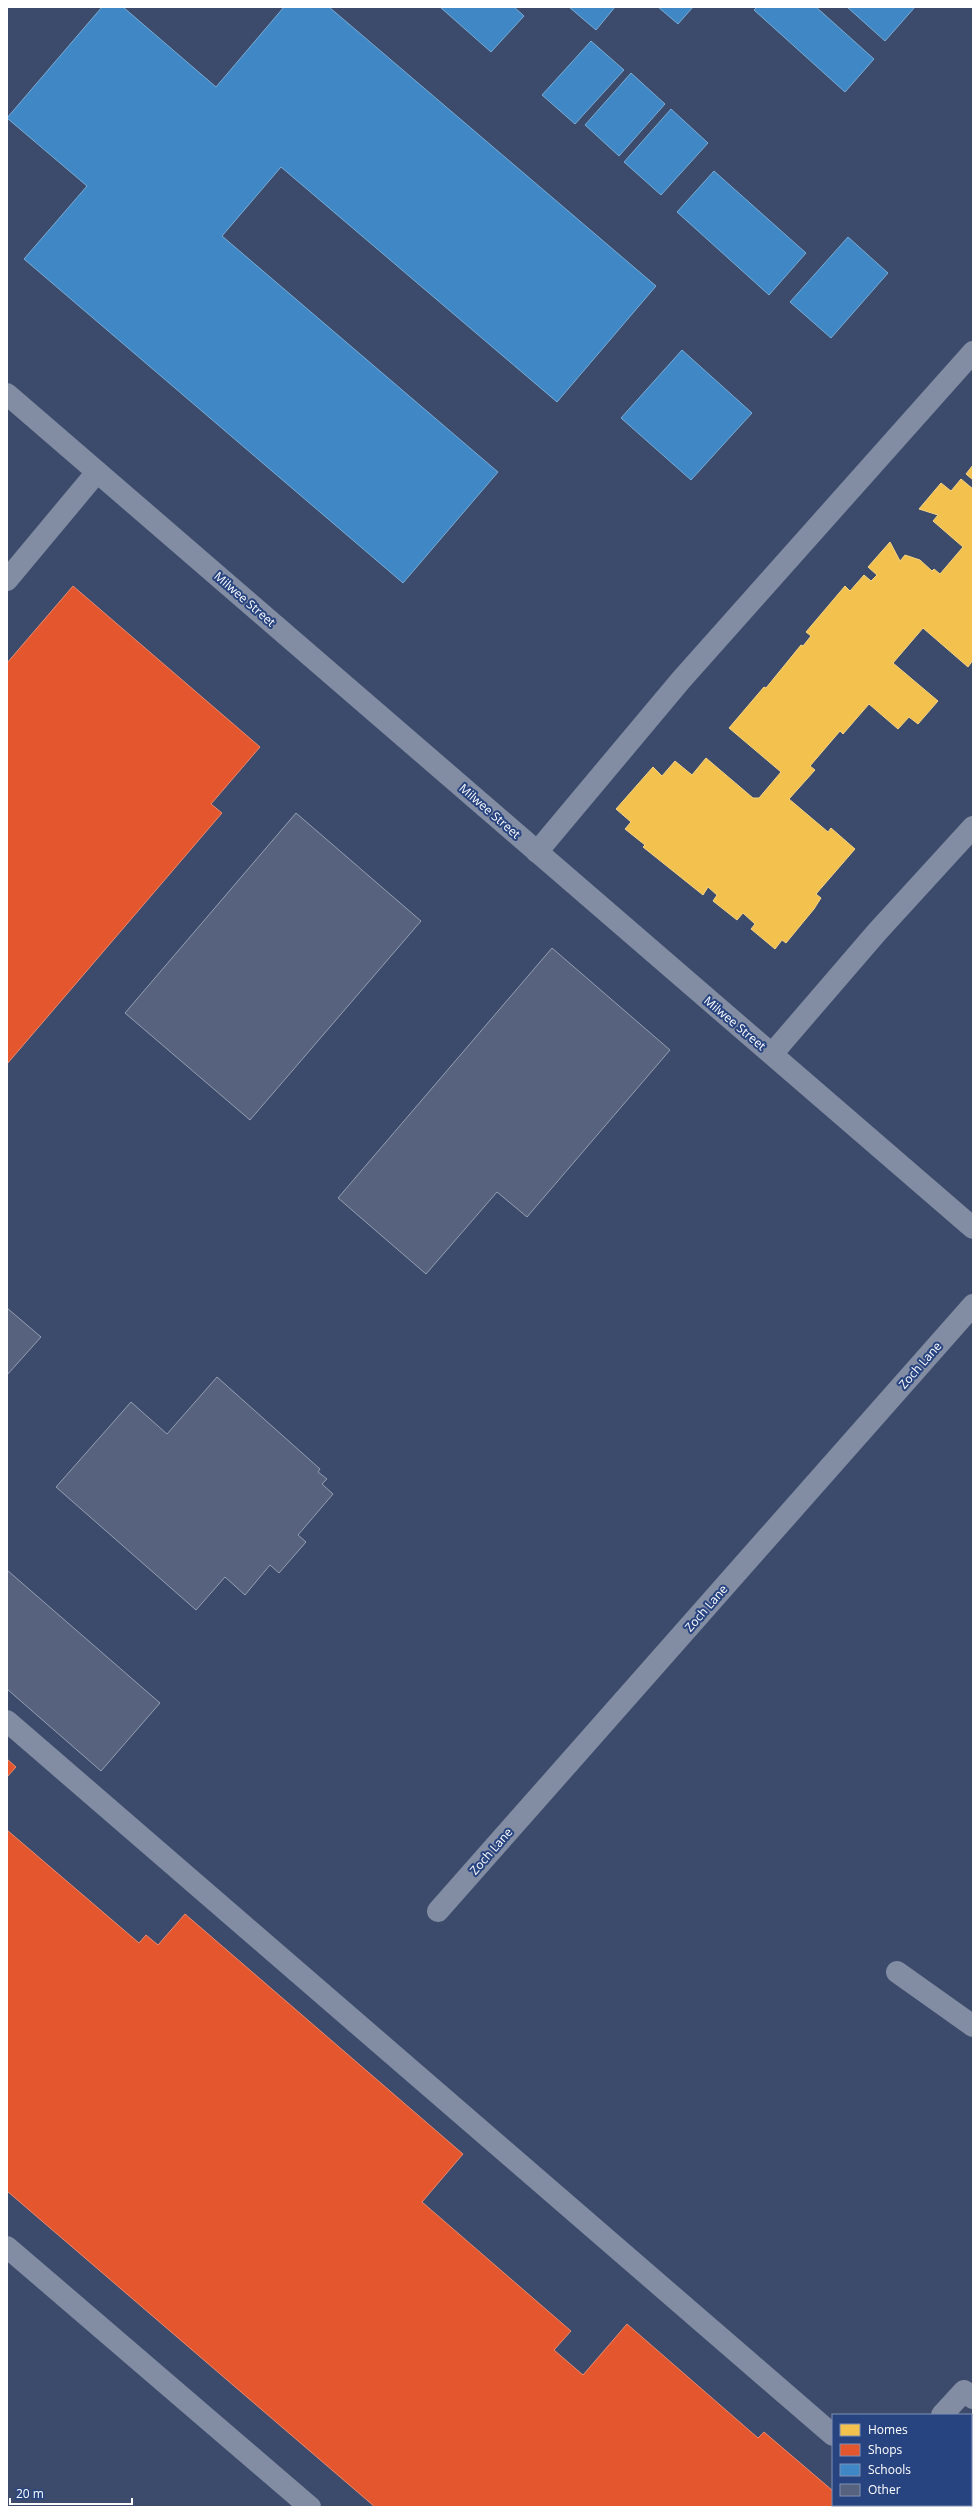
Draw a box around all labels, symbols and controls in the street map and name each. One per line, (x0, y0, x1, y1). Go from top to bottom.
street label: Milwee Street (211, 568, 279, 630)
street label: Milwee Street (456, 780, 524, 842)
street label: Milwee Street (700, 992, 770, 1054)
street label: Zoch Lane (895, 1338, 945, 1392)
street label: Zoch Lane (681, 1581, 731, 1635)
street label: Zoch Lane (466, 1824, 516, 1878)
legend (832, 2414, 972, 2506)
text: Homes (868, 2421, 908, 2438)
text: Shops (868, 2441, 903, 2458)
text: Schools (868, 2461, 911, 2478)
scale bar (10, 2480, 132, 2506)
text: Other (868, 2481, 901, 2498)
text: 20 m (16, 2485, 44, 2502)

